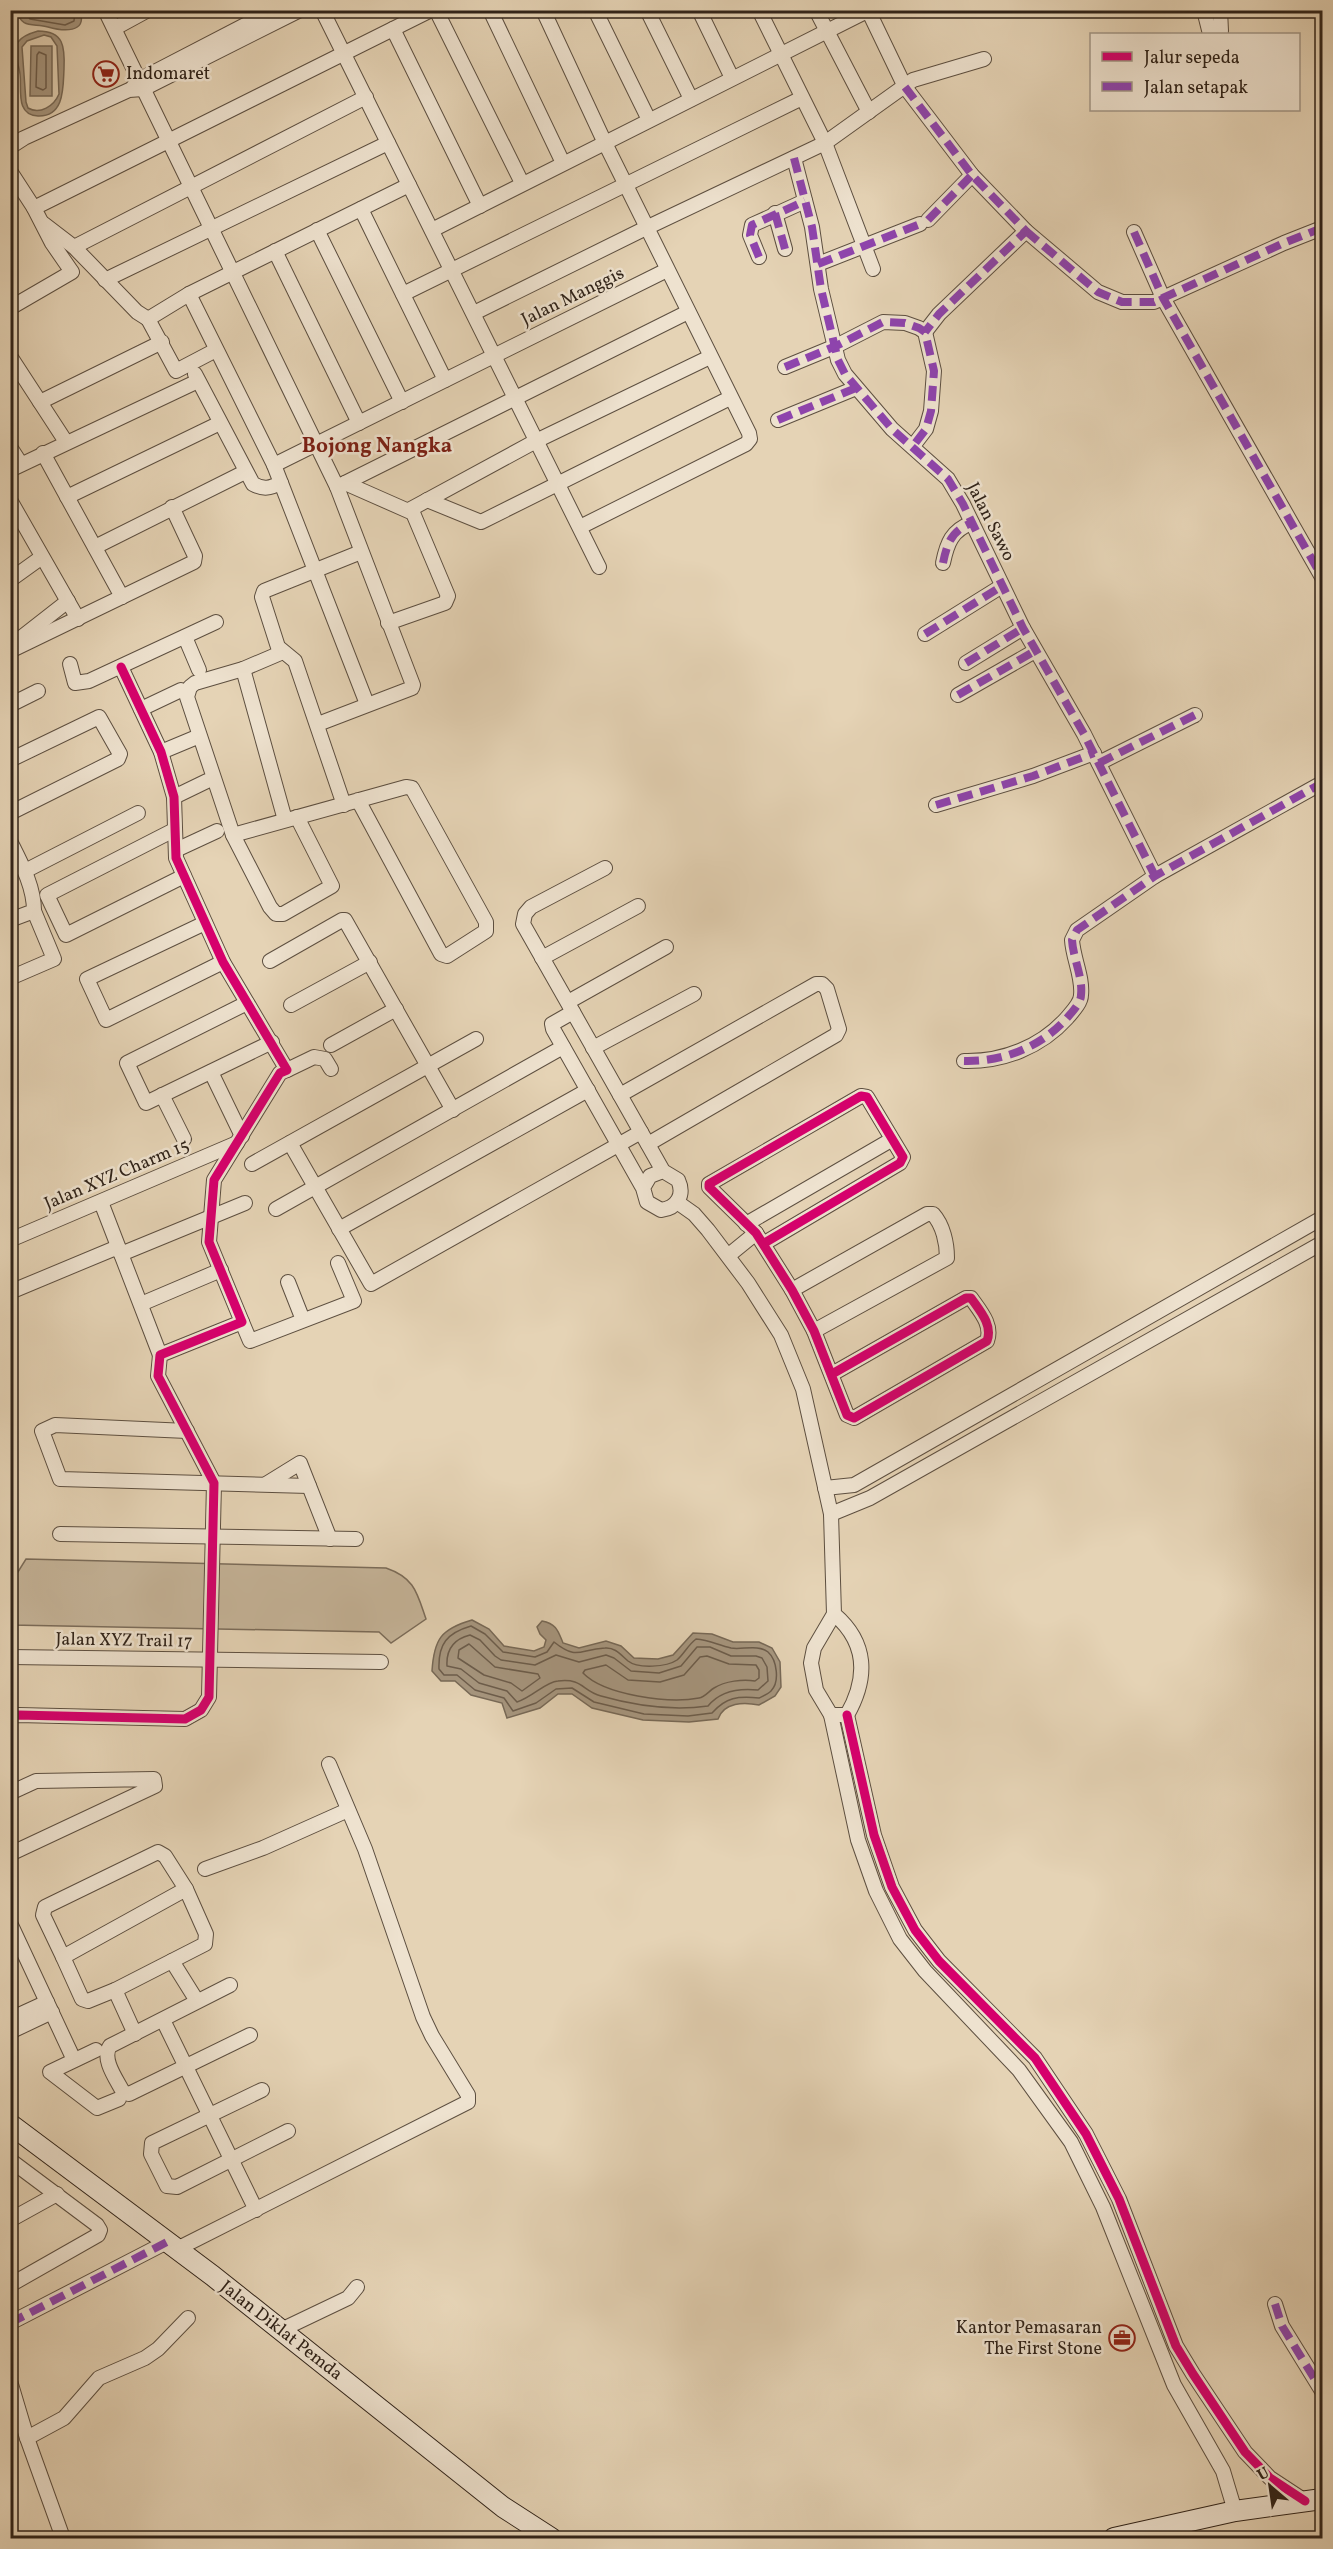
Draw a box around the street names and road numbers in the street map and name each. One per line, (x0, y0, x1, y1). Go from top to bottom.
street label: Jalan Manggis (517, 261, 629, 333)
street label: Jalan Sawo (960, 478, 1020, 566)
street label: Jalan XYZ Charm 15 (41, 1133, 193, 1217)
street label: Jalan XYZ Trail 17 (55, 1627, 193, 1655)
street label: Jalan Diklat Pemda (214, 2275, 348, 2387)

